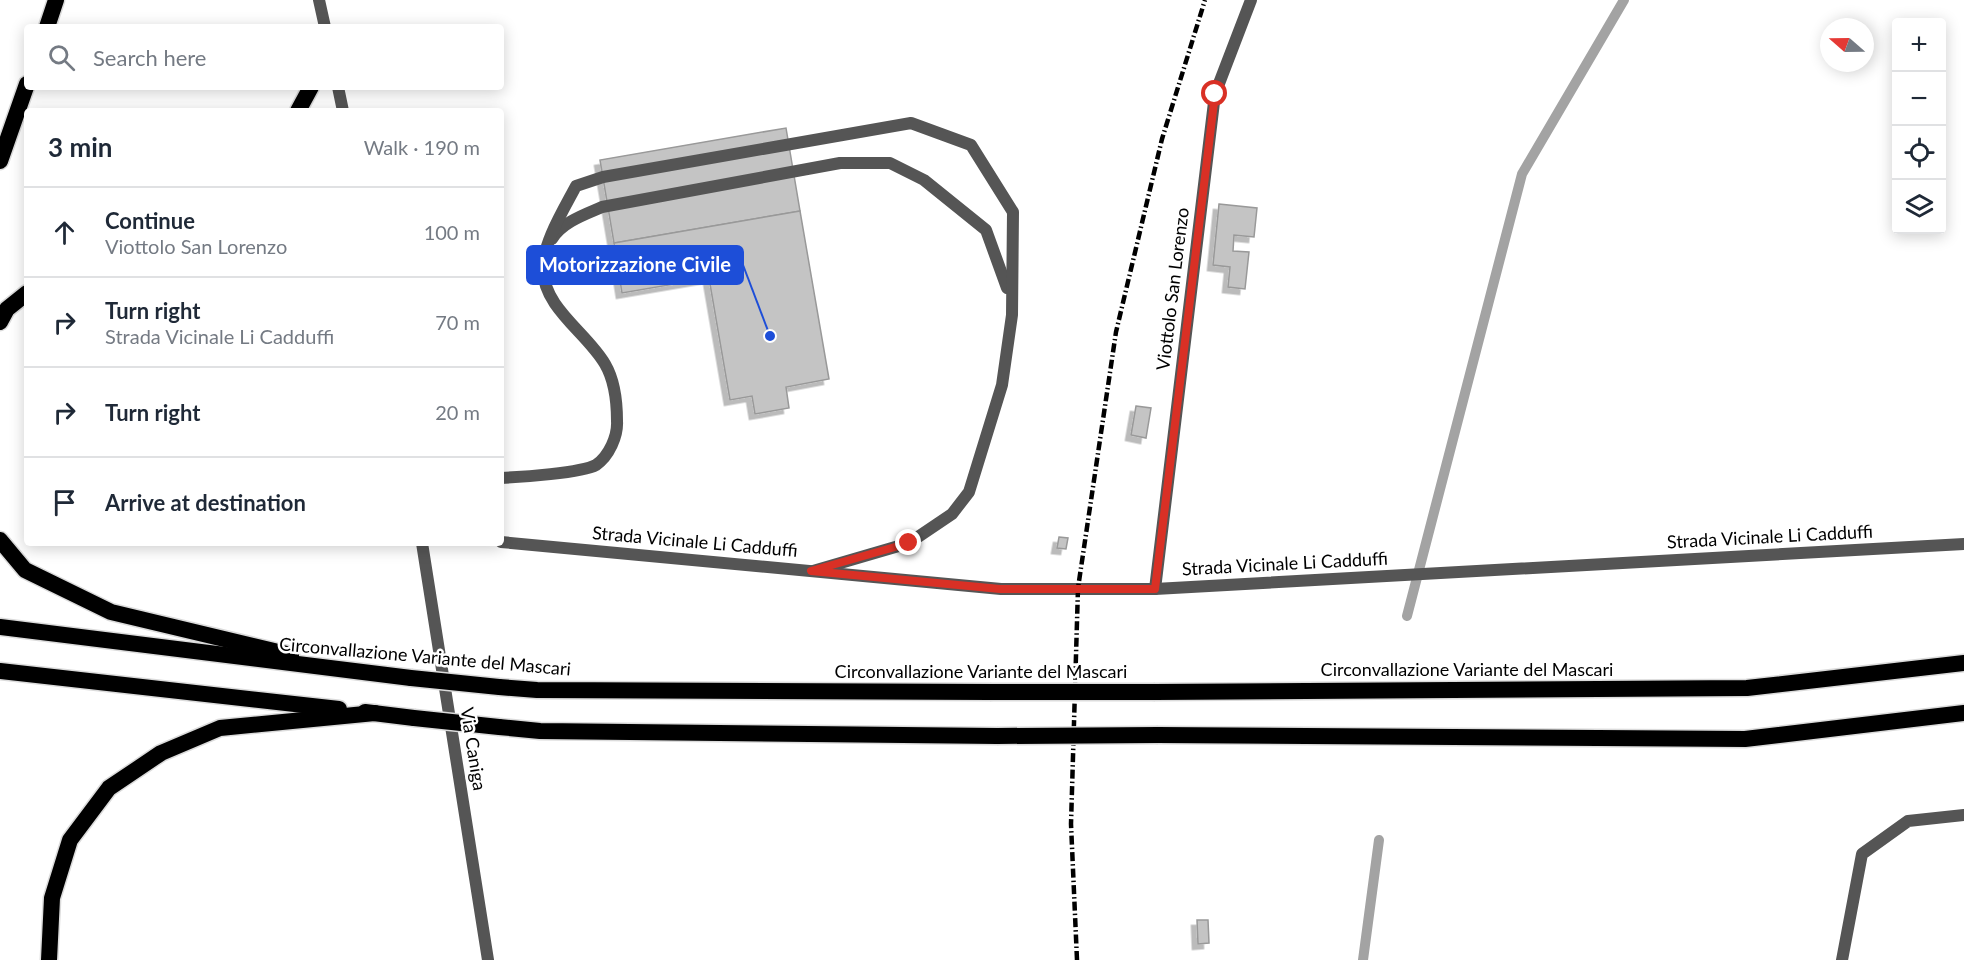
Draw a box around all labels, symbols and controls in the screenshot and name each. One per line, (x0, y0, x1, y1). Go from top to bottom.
north arrow (1820, 18, 1874, 72)
map controls (1892, 18, 1946, 234)
button: + (1892, 18, 1946, 72)
search box (24, 24, 504, 90)
icon: search (45, 41, 78, 74)
text: Search here (93, 44, 206, 71)
button: − (1892, 72, 1946, 126)
route start (1201, 80, 1227, 106)
button: locate (1892, 126, 1946, 180)
text: 3 min (48, 131, 112, 163)
text: Walk · 190 m (364, 135, 480, 159)
button: layers (1892, 180, 1946, 234)
street label: Viottolo San Lorenzo (1151, 206, 1193, 372)
text: Continue (105, 207, 195, 234)
icon: ahead (48, 216, 81, 249)
text: 100 m (424, 220, 480, 244)
text: Viottolo San Lorenzo (105, 234, 287, 258)
callout: Motorizzazione Civile (527, 246, 743, 284)
text: Motorizzazione Civile (539, 252, 731, 276)
text: Turn right (105, 297, 200, 324)
icon: right (48, 306, 81, 339)
text: 70 m (435, 310, 480, 334)
text: Strada Vicinale Li Cadduffi (105, 324, 334, 348)
icon: right (48, 396, 81, 429)
text: Turn right (105, 399, 200, 426)
text: 20 m (435, 400, 480, 424)
icon: arrive (48, 486, 81, 519)
text: Arrive at destination (105, 489, 306, 516)
street label: Strada Vicinale Li Cadduffi (1666, 520, 1874, 552)
street label: Strada Vicinale Li Cadduffi (591, 521, 799, 561)
route end (895, 529, 921, 555)
street label: Strada Vicinale Li Cadduffi (1181, 547, 1389, 579)
street label: Circonvallazione Variante del Mascari (278, 632, 572, 680)
street label: Circonvallazione Variante del Mascari (1321, 658, 1613, 680)
street label: Circonvallazione Variante del Mascari (835, 660, 1127, 682)
street label: Via Caniga (457, 706, 491, 792)

